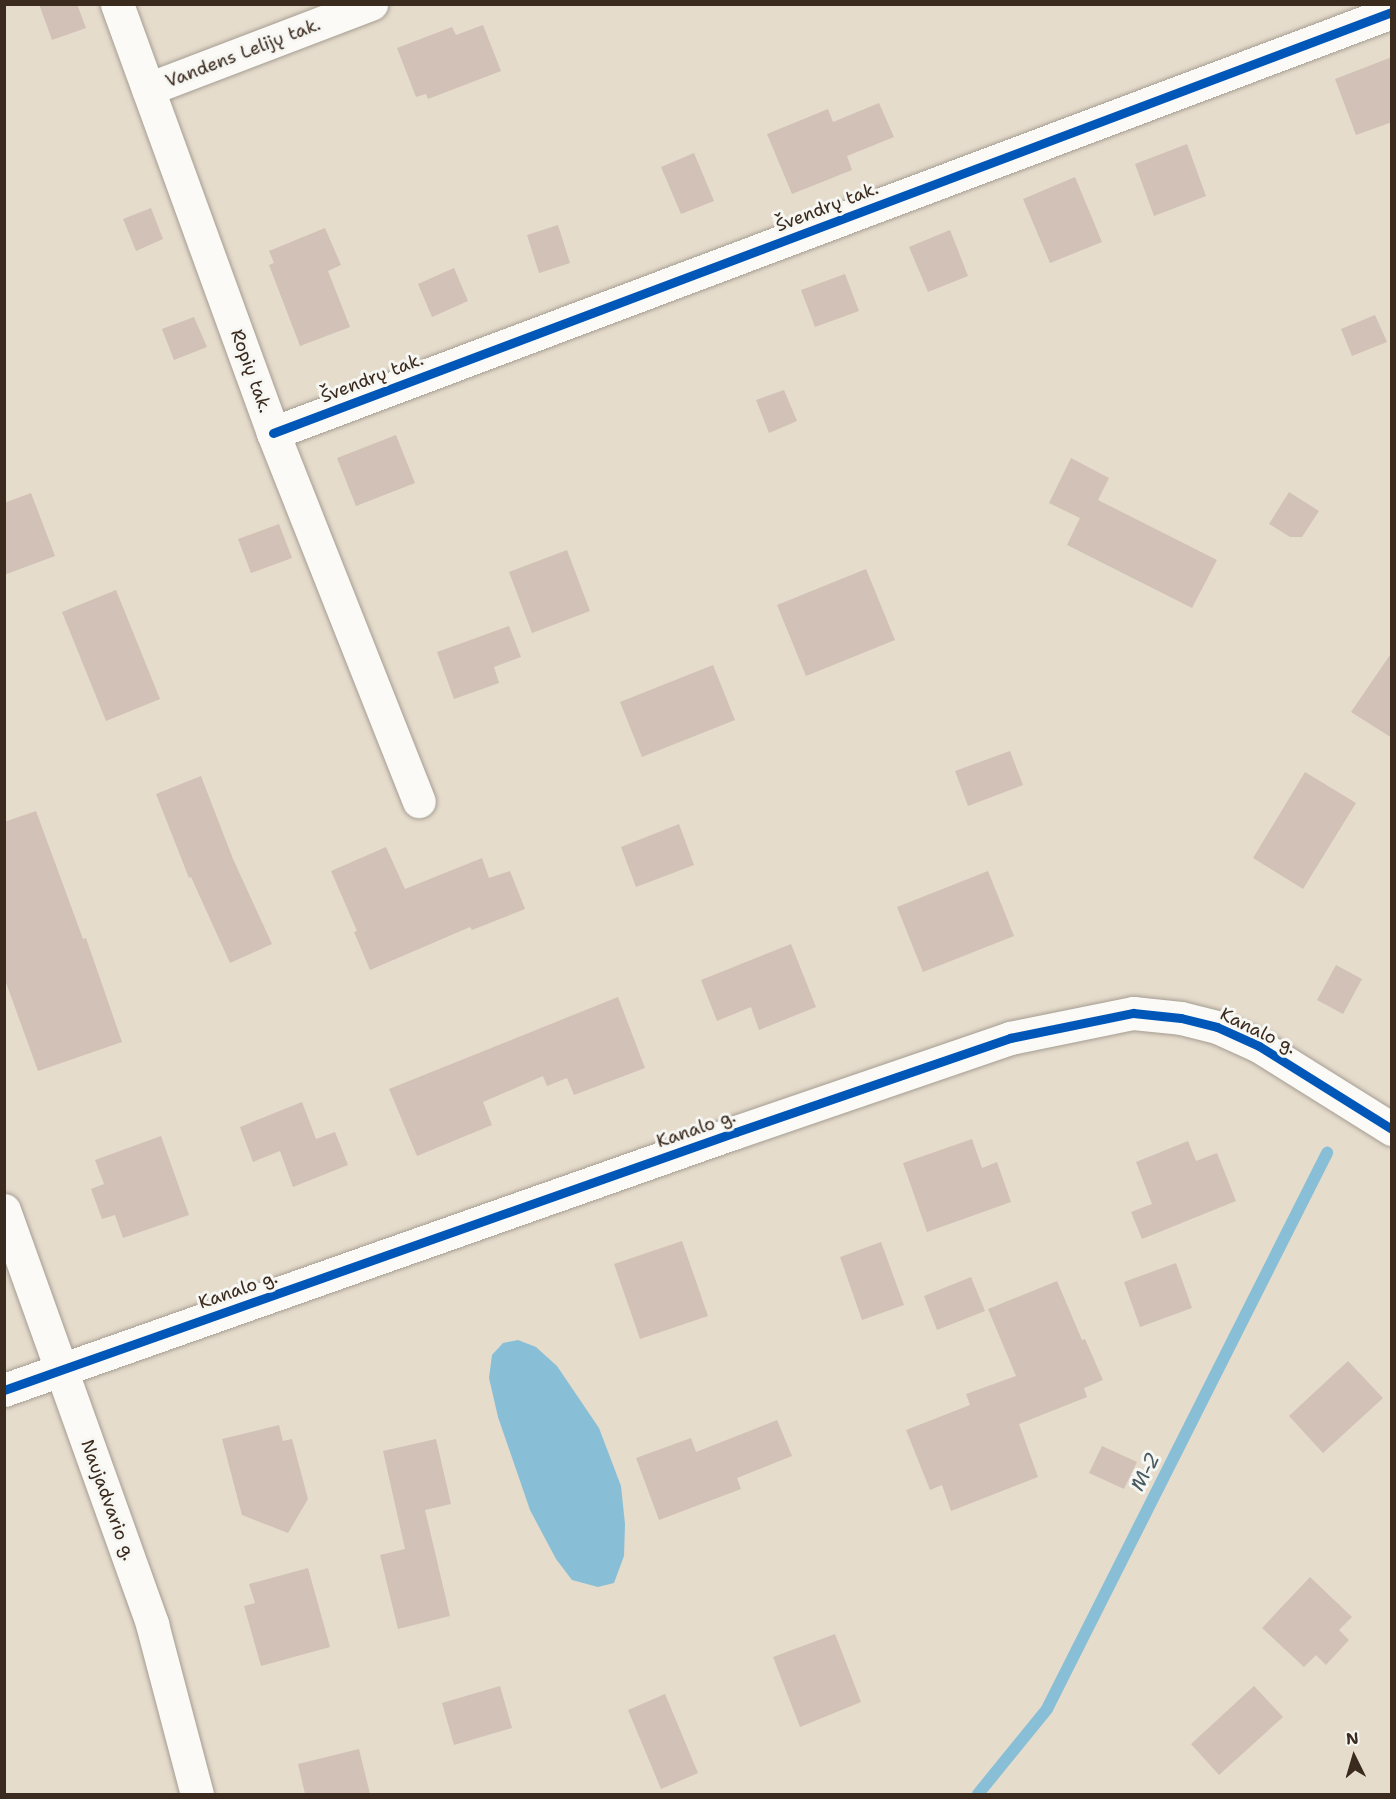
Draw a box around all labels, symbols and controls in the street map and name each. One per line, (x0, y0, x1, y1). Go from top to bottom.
street label: Vandens Lelijų tak. (163, 14, 323, 92)
street label: Švendrų tak. (773, 178, 881, 236)
street label: Ropių tak. (226, 326, 276, 416)
street label: Švendrų tak. (318, 349, 426, 407)
street label: Kanalo g. (1216, 1003, 1300, 1059)
street label: Kanalo g. (654, 1105, 738, 1153)
street label: Kanalo g. (196, 1266, 280, 1314)
street label: Naujadvario g. (76, 1437, 140, 1563)
water label: M-2 (1125, 1449, 1165, 1495)
north arrow (1324, 1727, 1384, 1787)
text: N (1345, 1728, 1360, 1750)

